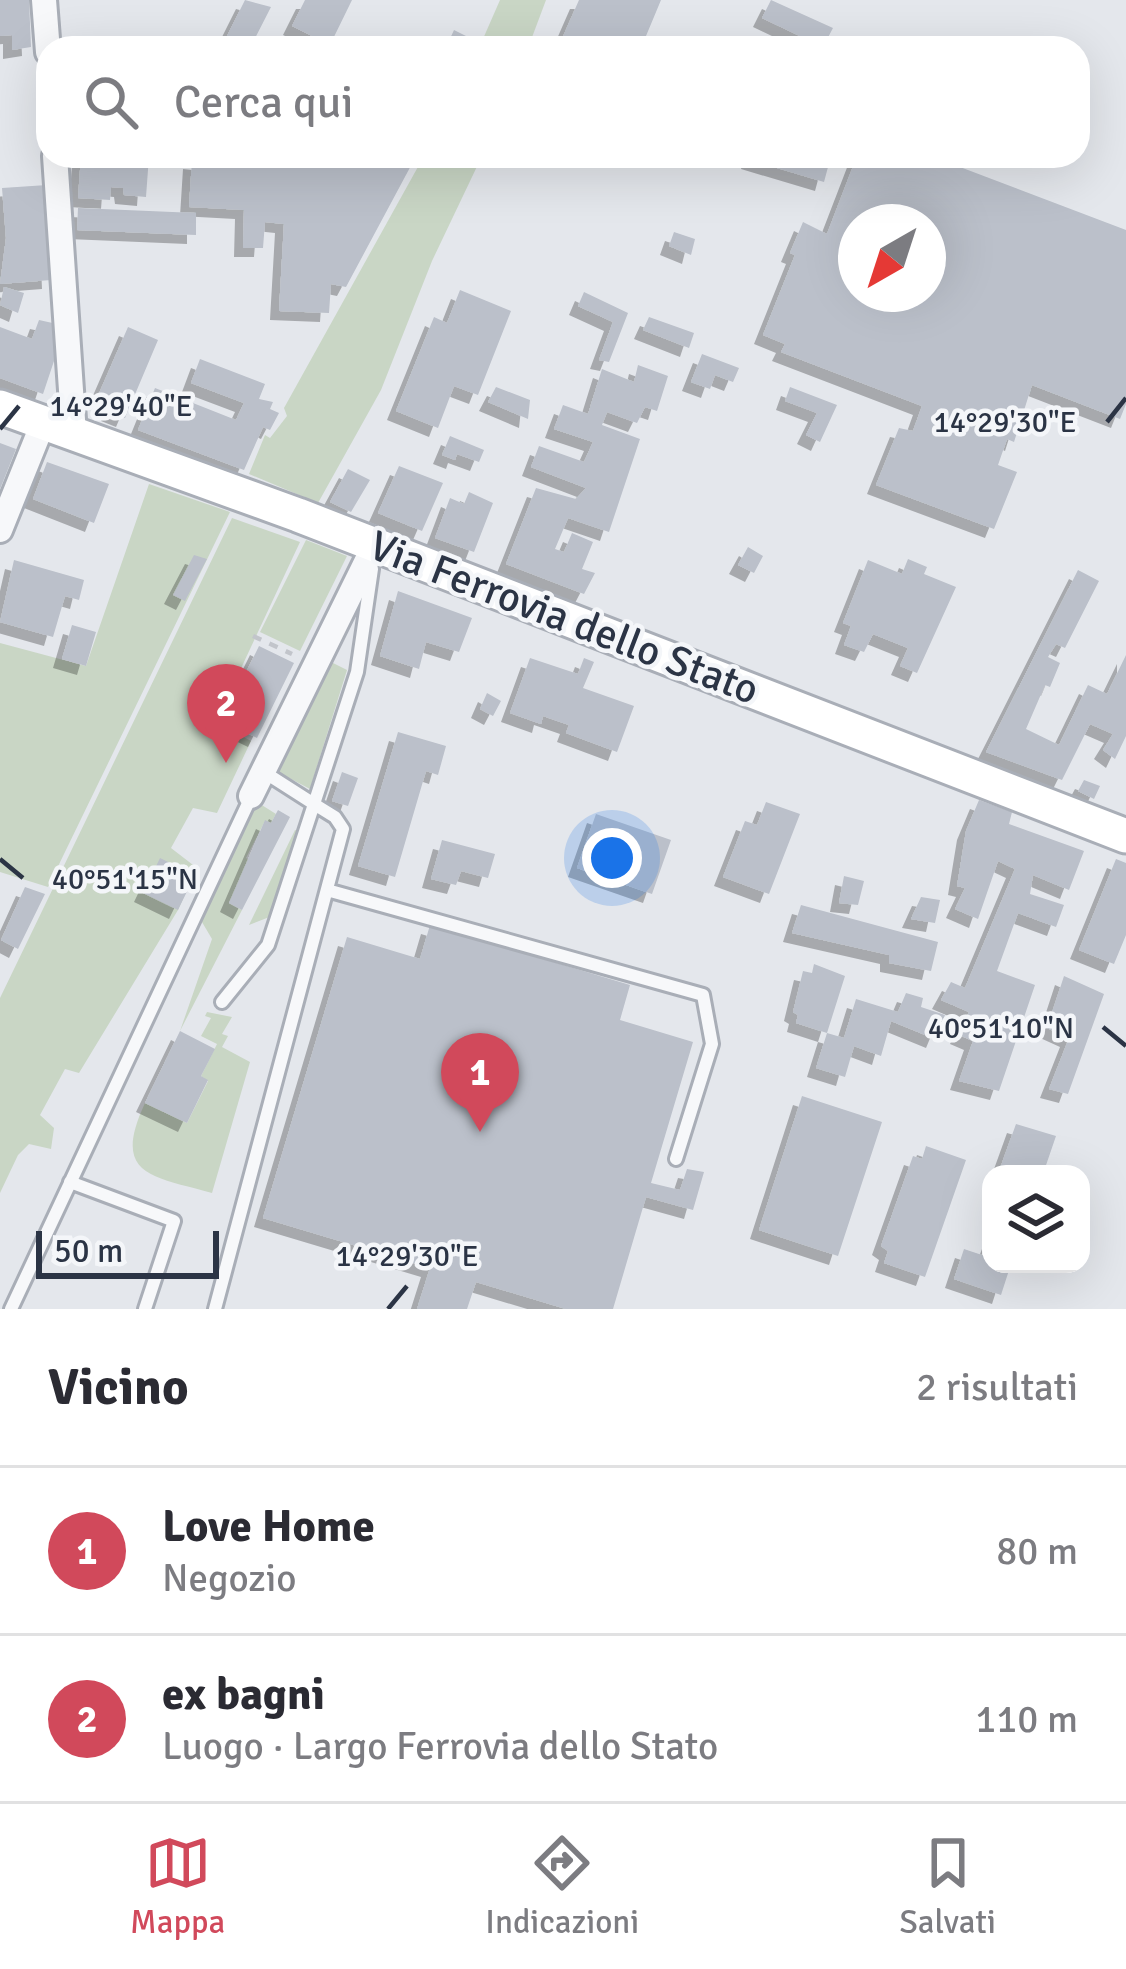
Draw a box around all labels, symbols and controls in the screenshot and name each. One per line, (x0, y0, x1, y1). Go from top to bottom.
search box (36, 36, 1090, 168)
icon: search (78, 69, 144, 135)
text: Cerca qui (174, 75, 353, 130)
north arrow (838, 204, 946, 312)
text: 14°29'40"E (50, 388, 193, 425)
text: 14°29'30"E (934, 404, 1077, 441)
street label: Via Ferrovia dello Stato (362, 520, 766, 716)
pin: 2 (187, 664, 265, 763)
your location (582, 828, 642, 888)
text: 40°51'15"N (52, 861, 198, 898)
text: 40°51'10"N (928, 1010, 1074, 1047)
pin: 1 (441, 1033, 519, 1132)
map controls (982, 1165, 1090, 1273)
button: layers (982, 1165, 1090, 1273)
scale bar (36, 1225, 219, 1278)
text: 50 m (54, 1231, 123, 1272)
text: 14°29'30"E (336, 1238, 479, 1275)
text: Vicino (48, 1356, 189, 1419)
text: 2 risultati (916, 1363, 1078, 1411)
text: Love Home (162, 1499, 375, 1554)
text: 1 (76, 1527, 98, 1575)
text: 80 m (996, 1527, 1078, 1575)
text: Negozio (162, 1554, 297, 1602)
text: ex bagni (162, 1667, 325, 1722)
text: 2 (76, 1695, 98, 1743)
text: 110 m (975, 1695, 1078, 1743)
text: Luogo · Largo Ferrovia dello Stato (162, 1722, 718, 1770)
tab: Mappa (130, 1830, 225, 1943)
tab: Indicazioni (485, 1830, 639, 1943)
tab: Salvati (899, 1830, 996, 1943)

